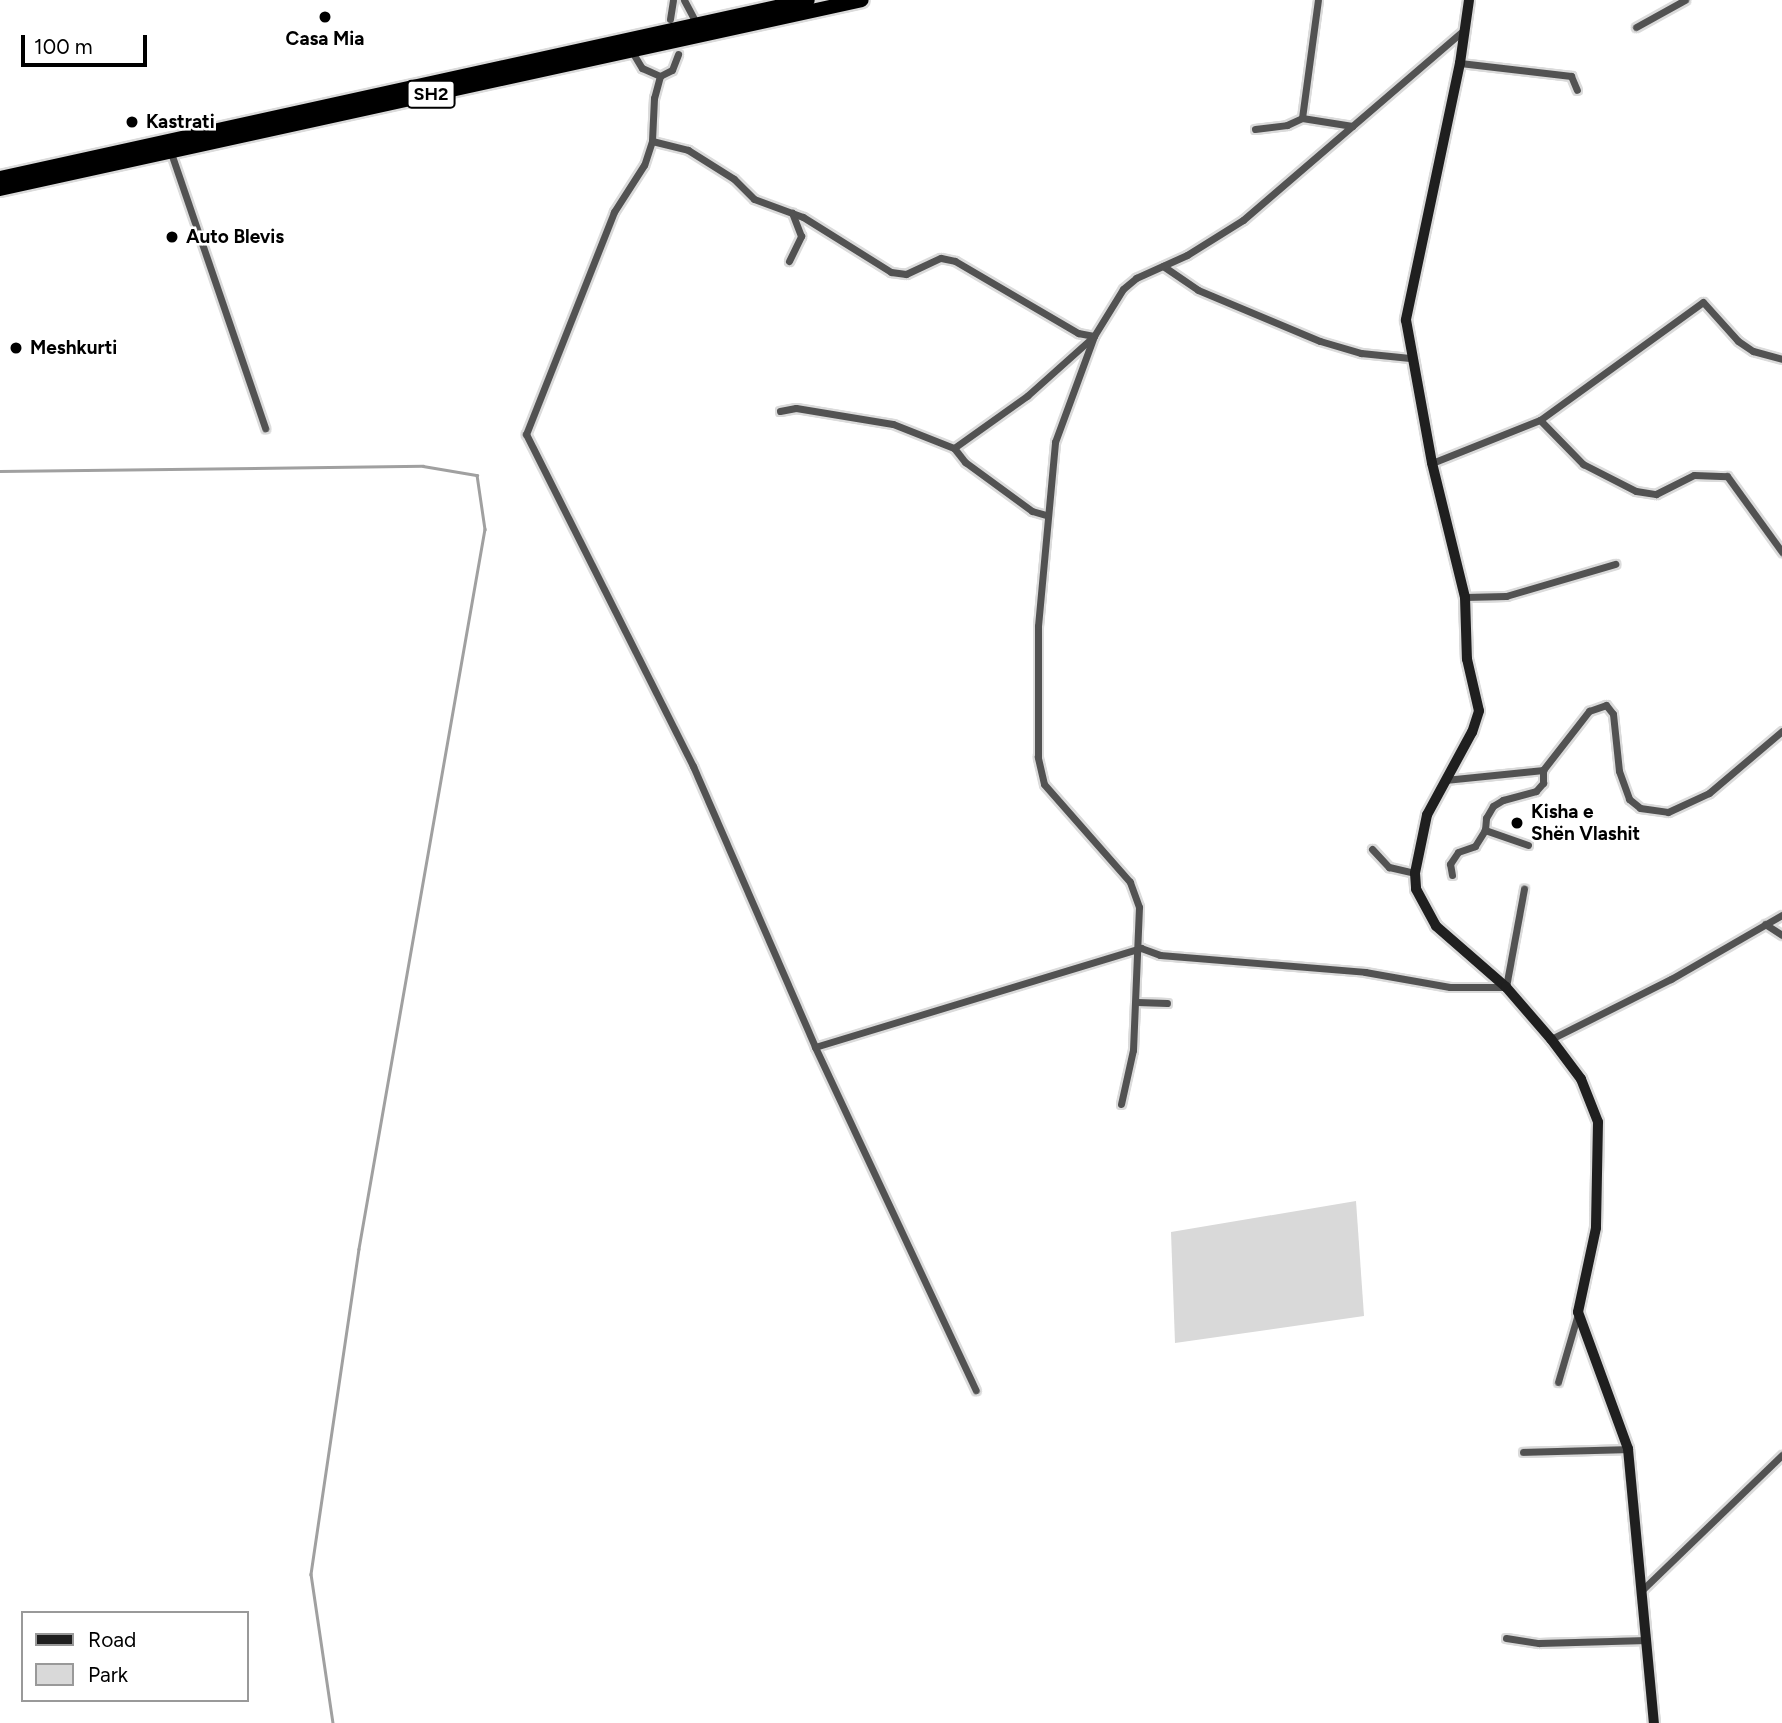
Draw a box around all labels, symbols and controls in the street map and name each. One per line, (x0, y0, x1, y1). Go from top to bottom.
marker: Casa Mia (317, 9, 333, 25)
scale bar (24, 21, 150, 65)
place label: Casa Mia (286, 28, 364, 50)
text: 100 m (34, 34, 93, 59)
road number: SH2 (406, 80, 456, 108)
place label: Kastrati (146, 111, 215, 133)
marker: Kastrati (124, 114, 140, 130)
place label: Auto Blevis (186, 226, 284, 248)
marker: Auto Blevis (164, 229, 180, 245)
place label: Meshkurti (30, 337, 117, 359)
marker: Meshkurti (8, 340, 24, 356)
place label: Kisha e Shën Vlashit (1531, 801, 1640, 845)
marker: Kisha e Shën Vlashit (1509, 815, 1525, 831)
legend (21, 1611, 248, 1702)
text: Road (88, 1627, 136, 1652)
text: Park (88, 1662, 128, 1687)

